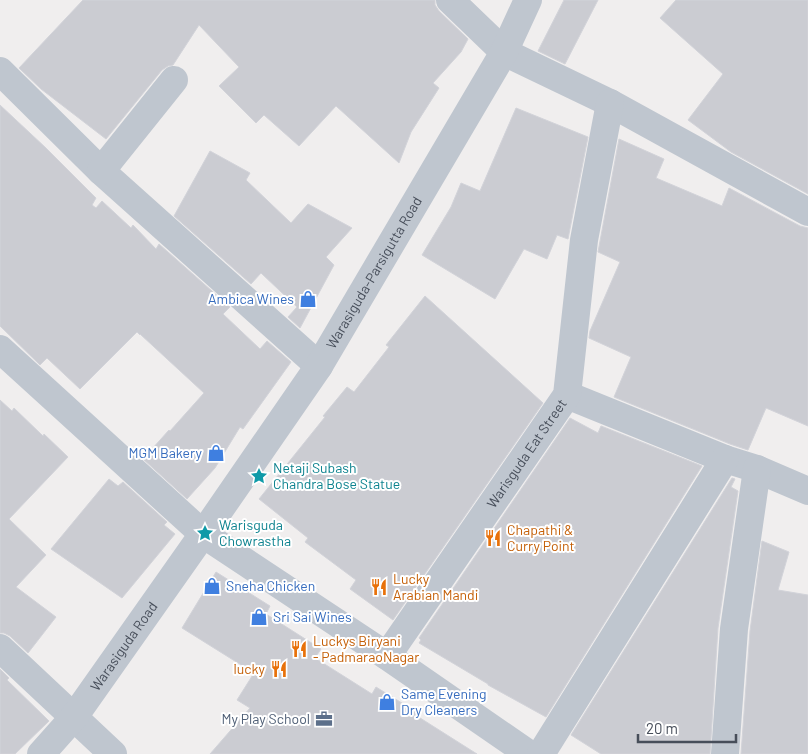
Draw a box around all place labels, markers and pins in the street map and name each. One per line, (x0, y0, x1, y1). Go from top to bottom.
shop icon: Ambica Wines (298, 289, 318, 309)
place label: Ambica Wines (208, 290, 294, 307)
shop icon: MGM Bakery (206, 443, 226, 463)
place label: MGM Bakery (129, 444, 203, 461)
place label: Netaji Subash Chandra Bose Statue (273, 459, 400, 492)
place icon: Netaji Subash Chandra Bose Statue (249, 466, 269, 486)
place label: Warisguda Chowrastha (219, 516, 291, 549)
place label: Chapathi & Curry Point (507, 521, 575, 554)
place icon: Warisguda Chowrastha (195, 523, 215, 543)
restaurant icon: Chapathi & Curry Point (483, 528, 503, 548)
place label: Lucky Arabian Mandi (393, 570, 478, 603)
shop icon: Sneha Chicken (202, 576, 222, 596)
place label: Sneha Chicken (226, 577, 315, 594)
restaurant icon: Lucky Arabian Mandi (369, 577, 389, 597)
shop icon: Sri Sai Wines (249, 607, 269, 627)
place label: Sri Sai Wines (273, 608, 352, 625)
place label: Luckys Biryani - PadmaraoNagar (313, 632, 419, 665)
restaurant icon: Luckys Biryani - PadmaraoNagar (289, 639, 309, 659)
restaurant icon: lucky (269, 659, 289, 679)
place label: lucky (234, 660, 266, 677)
place label: Same Evening Dry Cleaners (401, 685, 487, 718)
shop icon: Same Evening Dry Cleaners (377, 692, 397, 712)
office icon: My Play School (314, 709, 334, 729)
place label: My Play School (222, 710, 310, 727)

